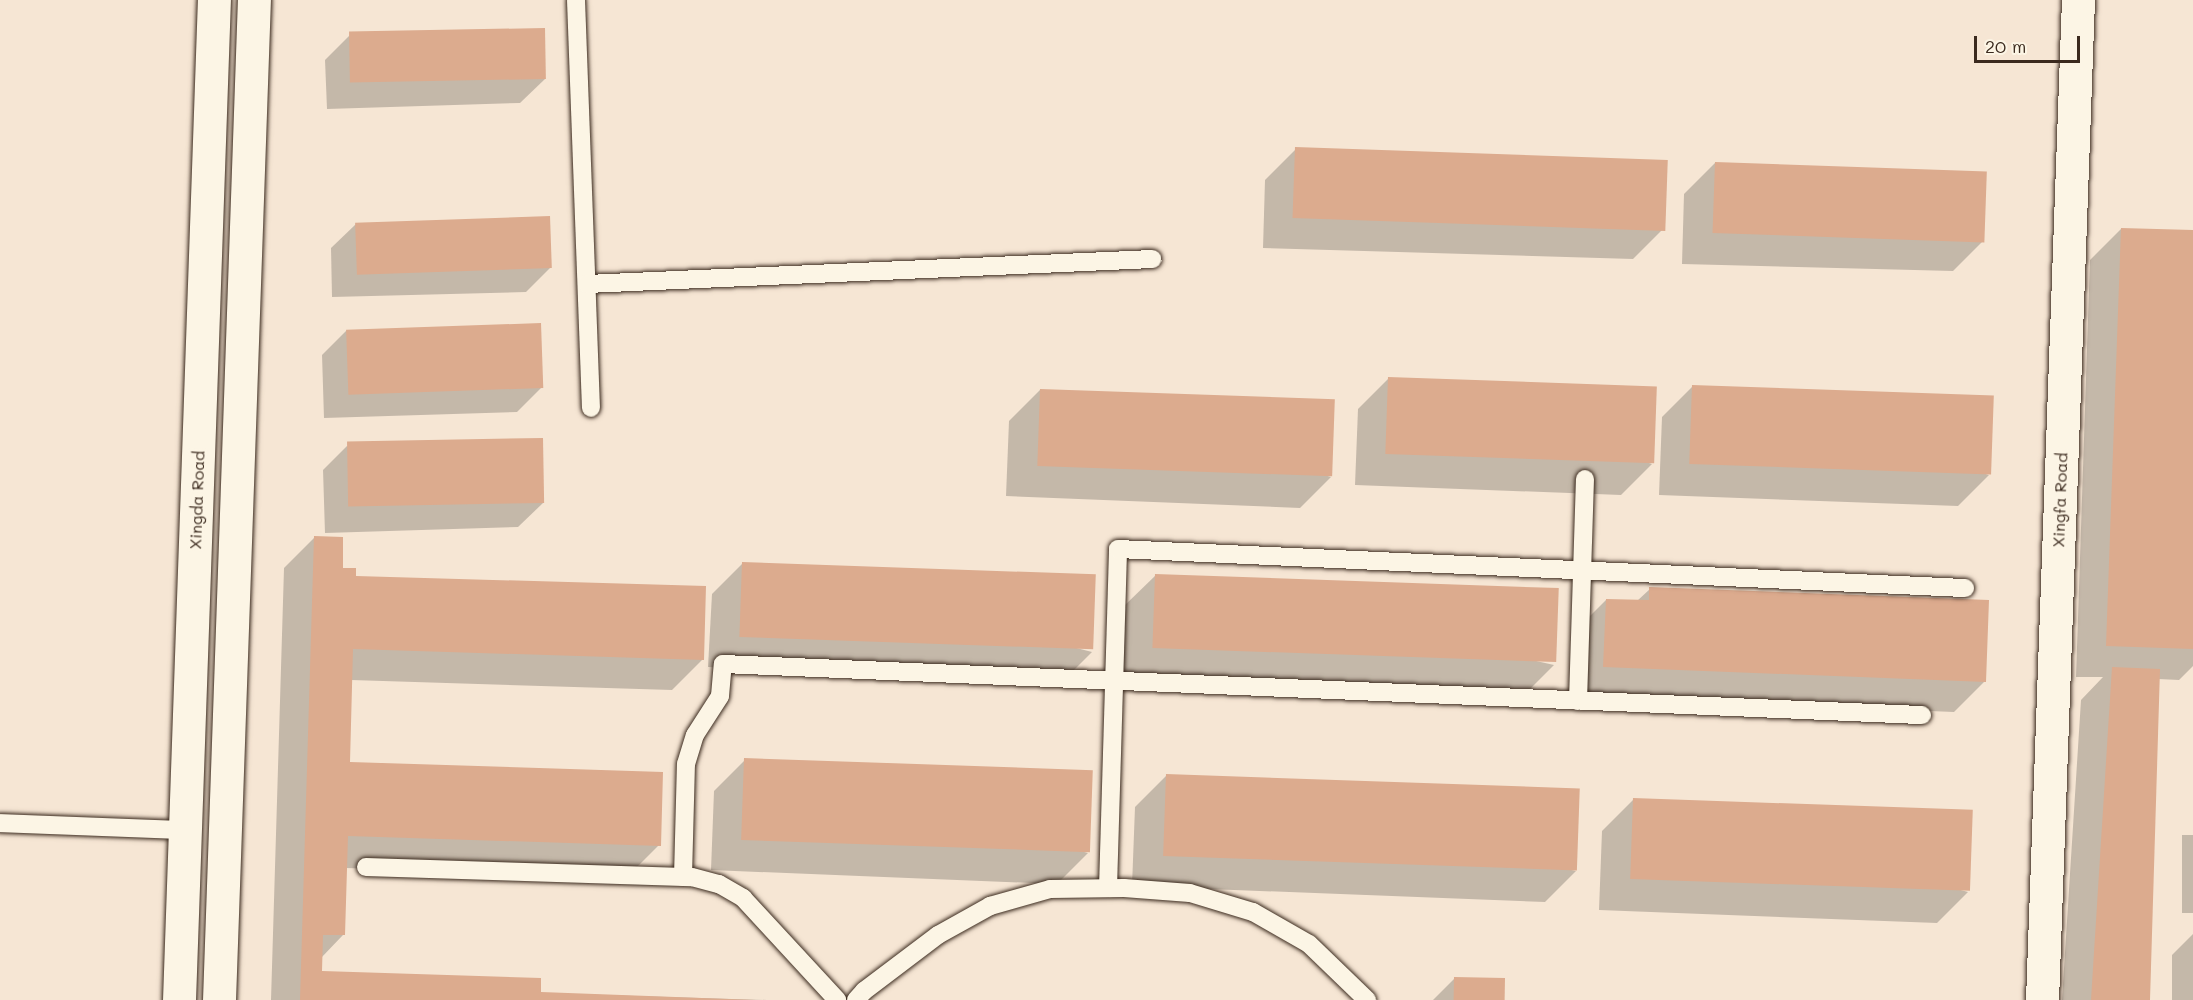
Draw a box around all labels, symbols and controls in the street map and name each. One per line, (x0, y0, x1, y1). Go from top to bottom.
scale bar (1977, 24, 2084, 62)
text: 20 m (1985, 34, 2026, 58)
street label: Xingda Road (186, 450, 208, 550)
street label: Xingfa Road (2049, 452, 2071, 548)

